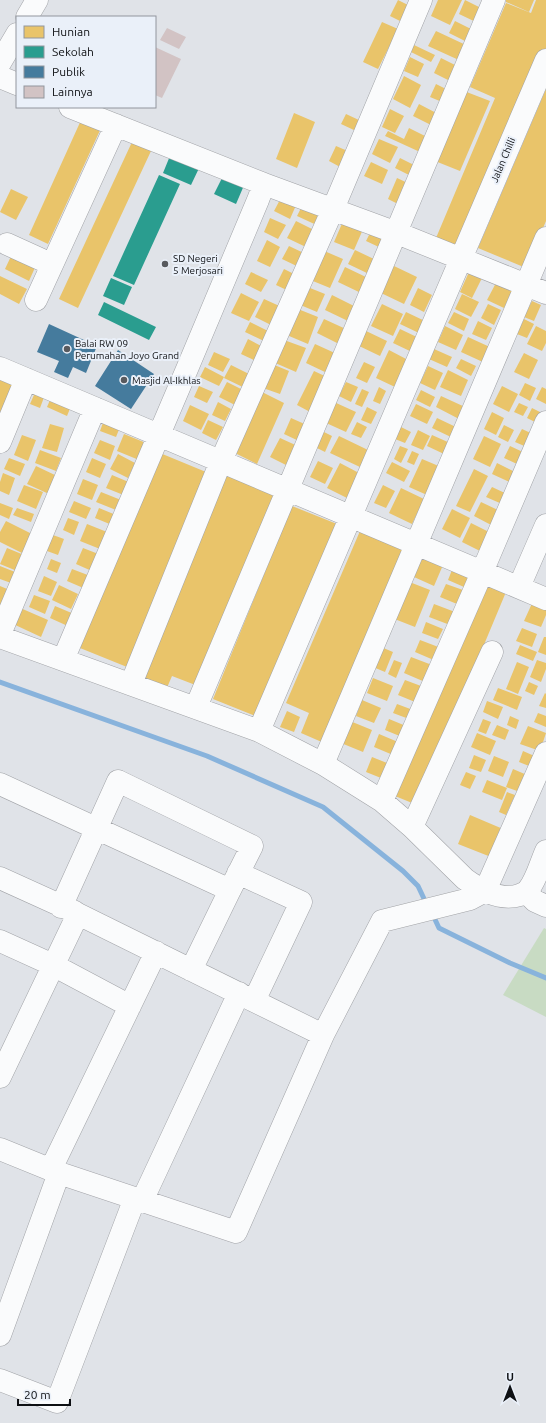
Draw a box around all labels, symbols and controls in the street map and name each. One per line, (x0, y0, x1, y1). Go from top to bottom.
legend (16, 16, 156, 108)
text: Hunian (52, 25, 90, 38)
text: Sekolah (52, 45, 94, 58)
text: Publik (52, 65, 85, 78)
text: Lainnya (52, 85, 93, 98)
street label: Jalan Chilli (489, 136, 517, 184)
place label: SD Negeri 5 Merjosari (173, 253, 223, 276)
marker: SD Negeri 5 Merjosari (160, 259, 170, 269)
place label: Balai RW 09 Perumahan Joyo Grand (75, 338, 179, 361)
marker: Balai RW 09 Perumahan Joyo Grand (62, 344, 72, 354)
marker: Masjid Al-Ikhlas (119, 375, 129, 385)
place label: Masjid Al-Ikhlas (132, 375, 201, 386)
north arrow (490, 1367, 530, 1407)
text: U (506, 1371, 514, 1383)
scale bar (18, 1381, 70, 1407)
text: 20 m (24, 1388, 51, 1401)

